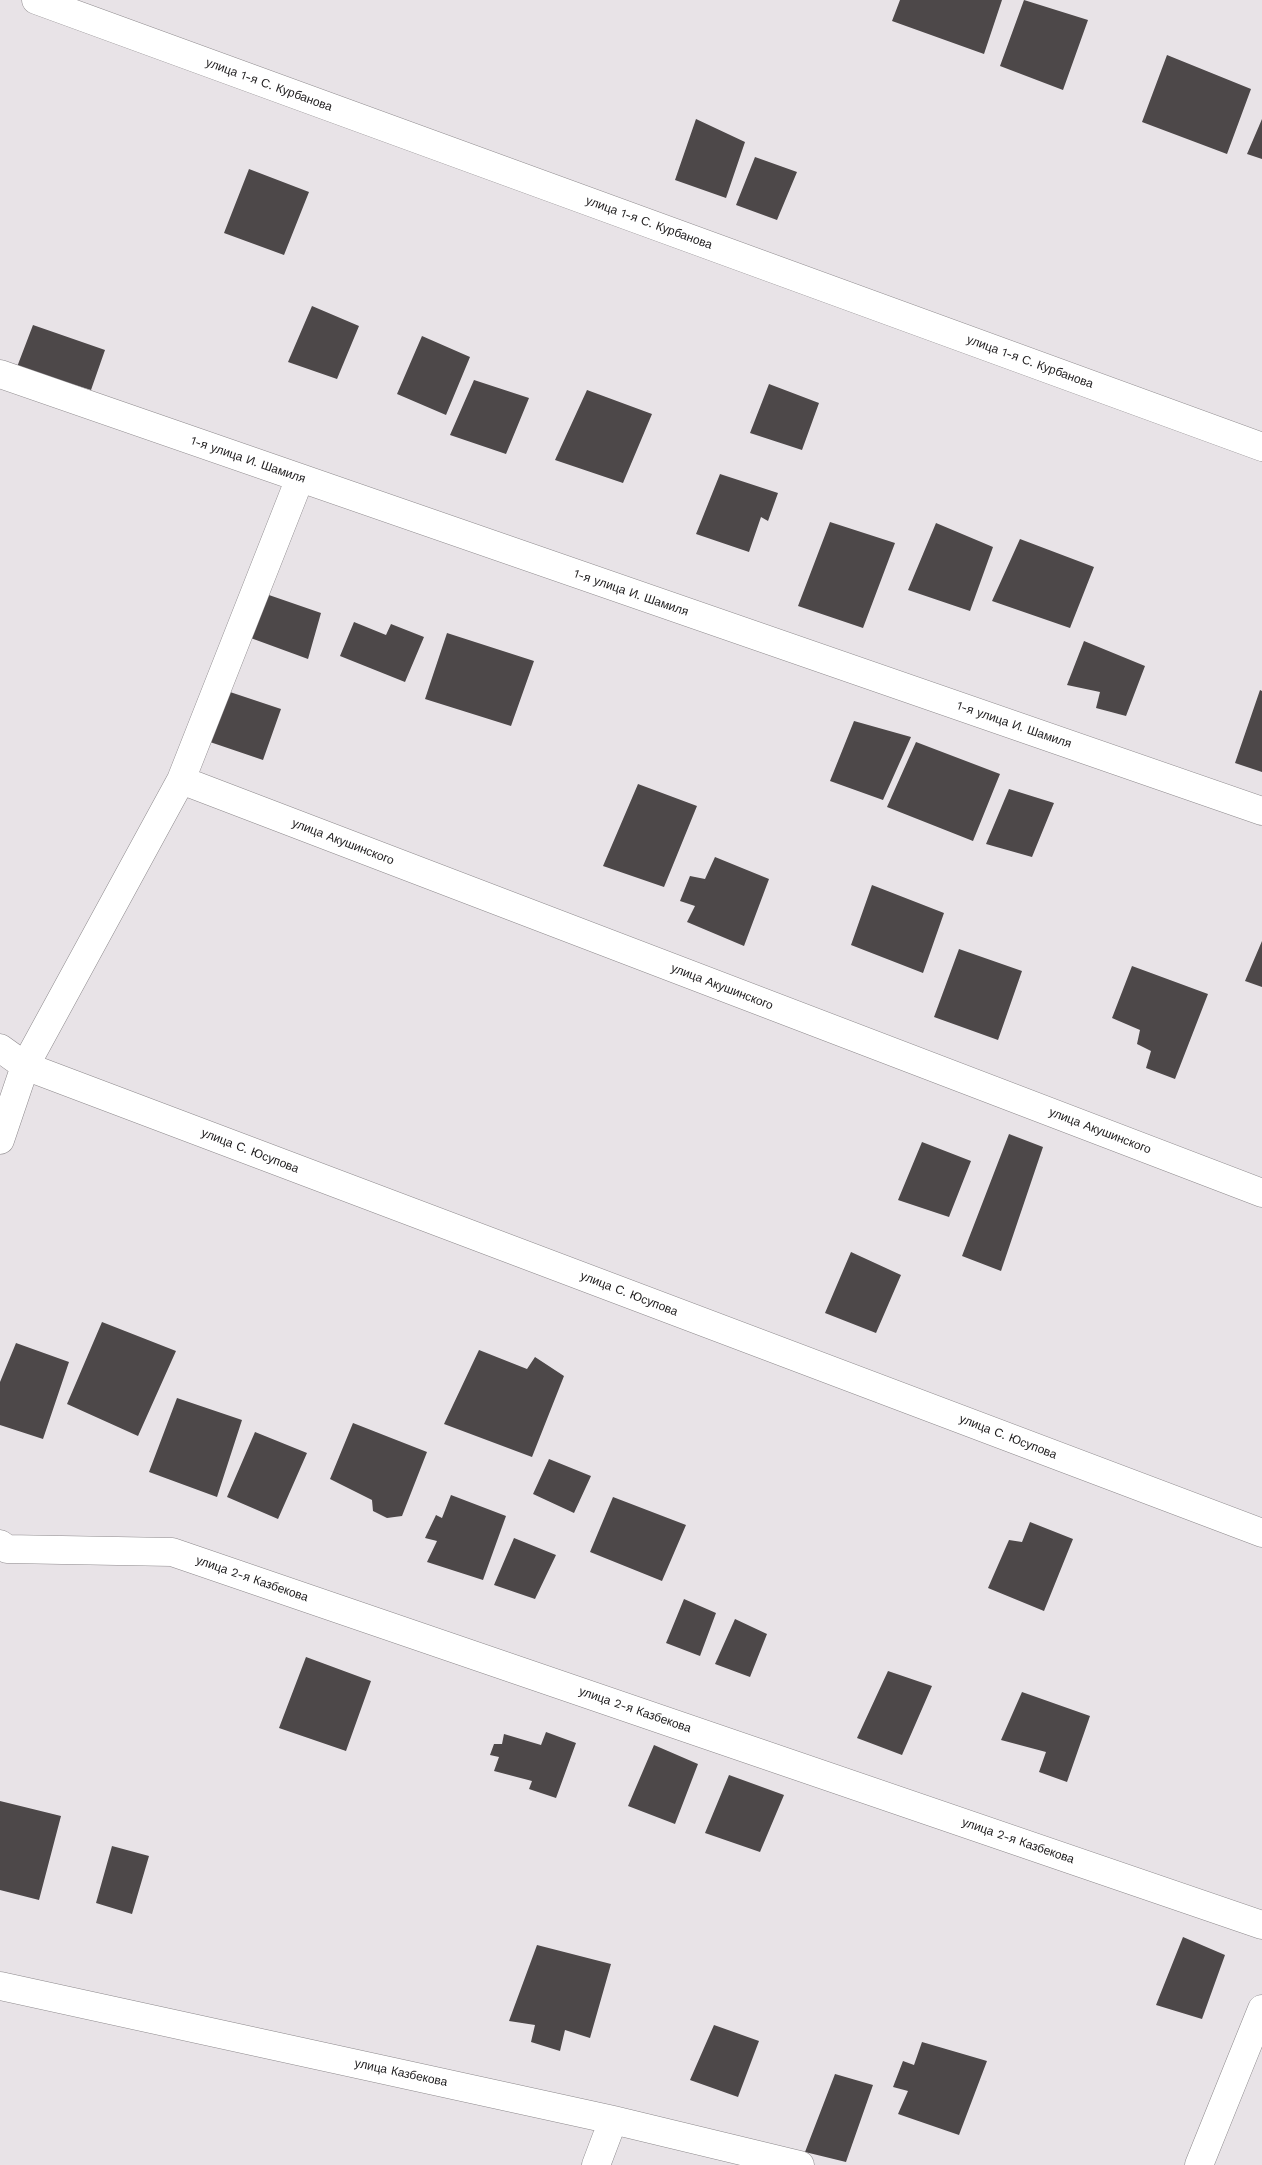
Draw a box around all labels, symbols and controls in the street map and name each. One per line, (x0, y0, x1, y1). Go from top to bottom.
street label: улица 1-я С. Курбанова (204, 55, 334, 115)
street label: улица 1-я С. Курбанова (584, 193, 714, 253)
street label: улица 1-я С. Курбанова (965, 332, 1095, 392)
street label: 1-я улица И. Шамиля (189, 434, 307, 486)
street label: 1-я улица И. Шамиля (572, 567, 690, 619)
street label: 1-я улица И. Шамиля (955, 699, 1073, 751)
street label: улица Акушинского (290, 816, 396, 868)
street label: улица Акушинского (669, 961, 775, 1013)
street label: улица Акушинского (1047, 1105, 1153, 1157)
street label: улица С. Юсупова (199, 1126, 301, 1176)
street label: улица С. Юсупова (578, 1269, 680, 1319)
street label: улица С. Юсупова (957, 1412, 1059, 1462)
street label: улица 2-я Казбекова (194, 1553, 310, 1605)
street label: улица 2-я Казбекова (577, 1684, 693, 1736)
street label: улица 2-я Казбекова (960, 1815, 1076, 1867)
street label: улица Казбекова (353, 2056, 449, 2090)

